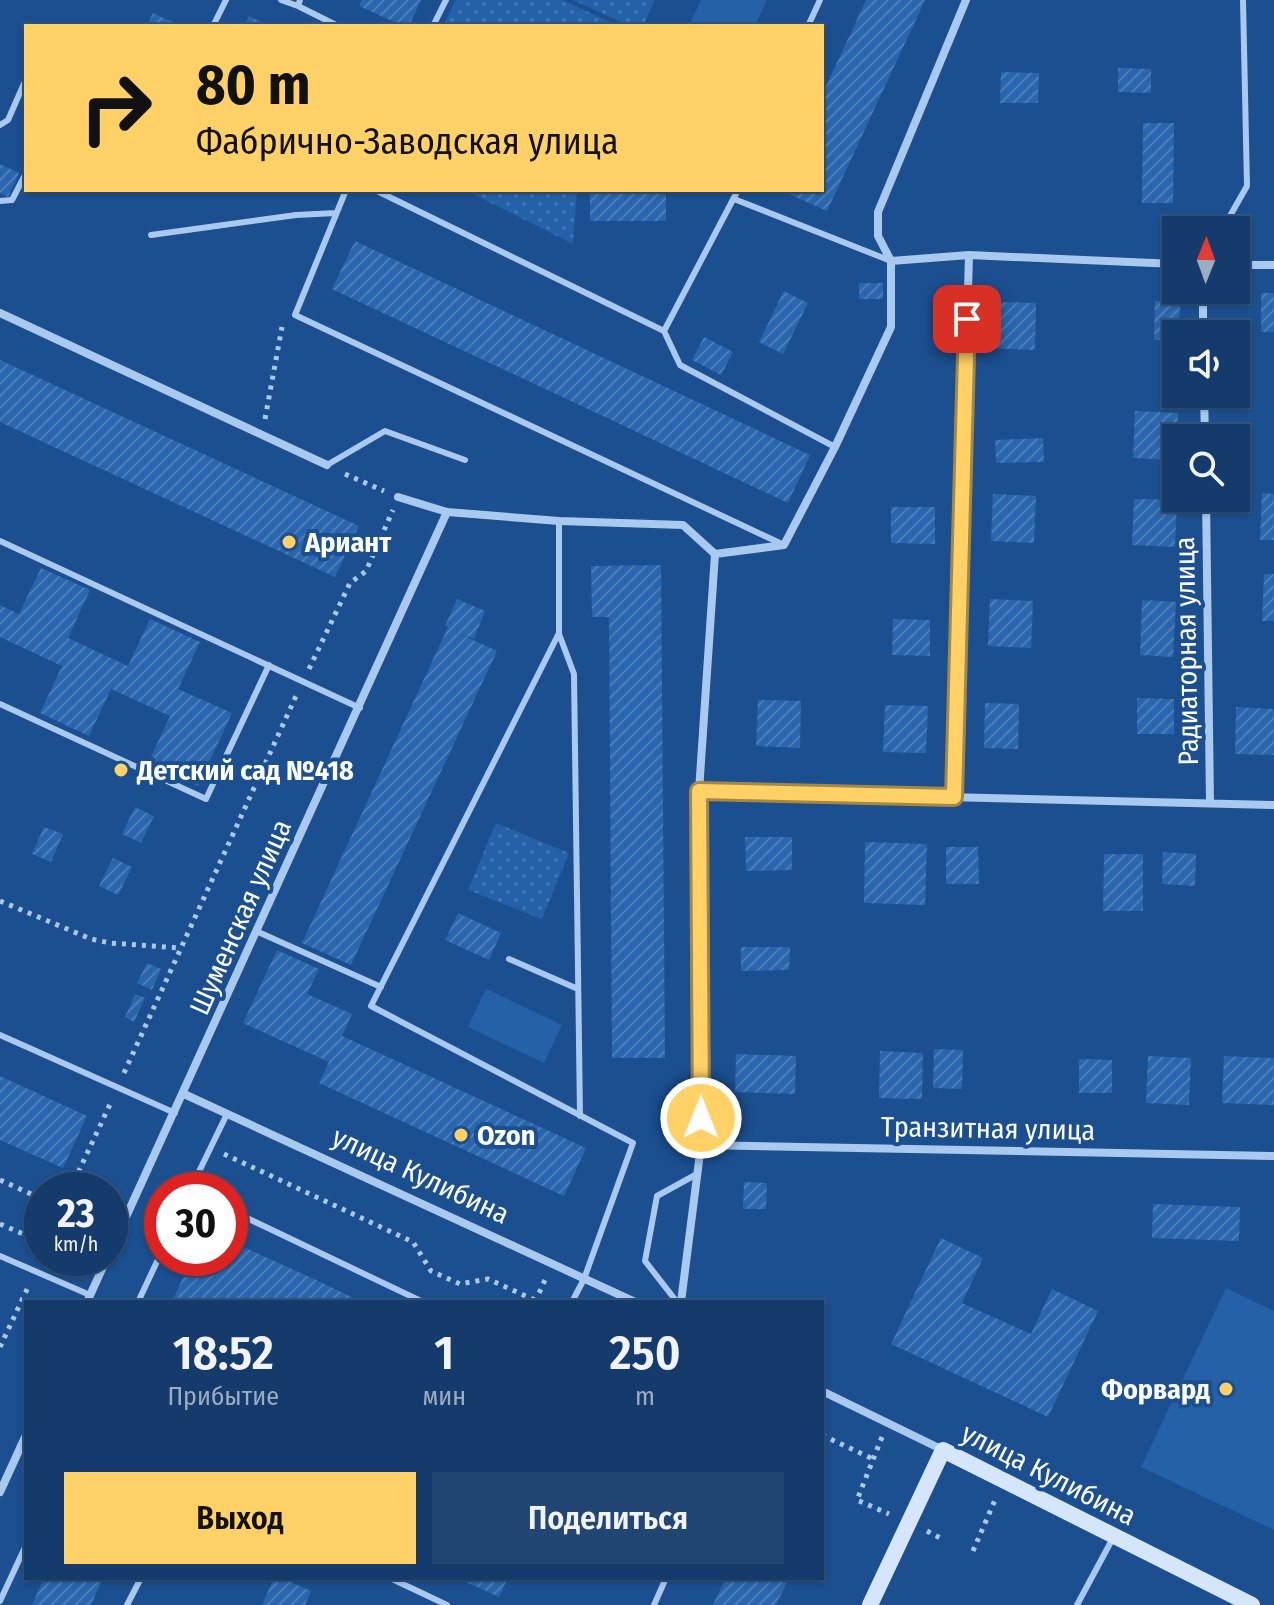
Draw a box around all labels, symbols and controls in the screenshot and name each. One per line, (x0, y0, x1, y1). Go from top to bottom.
text: 80 m (196, 52, 311, 119)
icon: right (64, 56, 168, 160)
text: Фабрично-Заводская улица (196, 120, 619, 164)
north arrow (1162, 216, 1250, 304)
map controls (1162, 216, 1250, 512)
pin (933, 285, 1001, 353)
icon: arrive (945, 297, 989, 341)
button: sound (1162, 320, 1250, 408)
button: search (1162, 424, 1250, 512)
place label: Ариант (304, 526, 392, 559)
marker: Ариант (280, 533, 298, 551)
street label: Радиаторная улица (1168, 536, 1205, 766)
place label: Детский сад №418 (136, 754, 354, 787)
marker: Детский сад №418 (112, 761, 130, 779)
street label: Шуменская улица (183, 814, 298, 1020)
position arrow (659, 1076, 743, 1160)
street label: Транзитная улица (881, 1110, 1095, 1147)
place label: Ozon (477, 1119, 535, 1152)
street label: улица Кулибина (327, 1120, 514, 1231)
marker: Ozon (452, 1126, 470, 1144)
speed limit sign: 30 (144, 1172, 248, 1276)
text: 23 (57, 1190, 95, 1238)
text: km/h (54, 1232, 98, 1256)
text: 18:52 (173, 1324, 274, 1382)
text: 1 (434, 1324, 454, 1382)
text: 250 (609, 1324, 681, 1382)
place label: Форвард (1101, 1373, 1210, 1406)
marker: Форвард (1217, 1380, 1235, 1398)
text: Прибытие (167, 1381, 279, 1412)
text: мин (422, 1381, 466, 1412)
text: m (635, 1381, 655, 1412)
street label: улица Кулибина (956, 1416, 1141, 1533)
button: Выход (64, 1472, 416, 1564)
button: Поделиться (432, 1472, 784, 1564)

